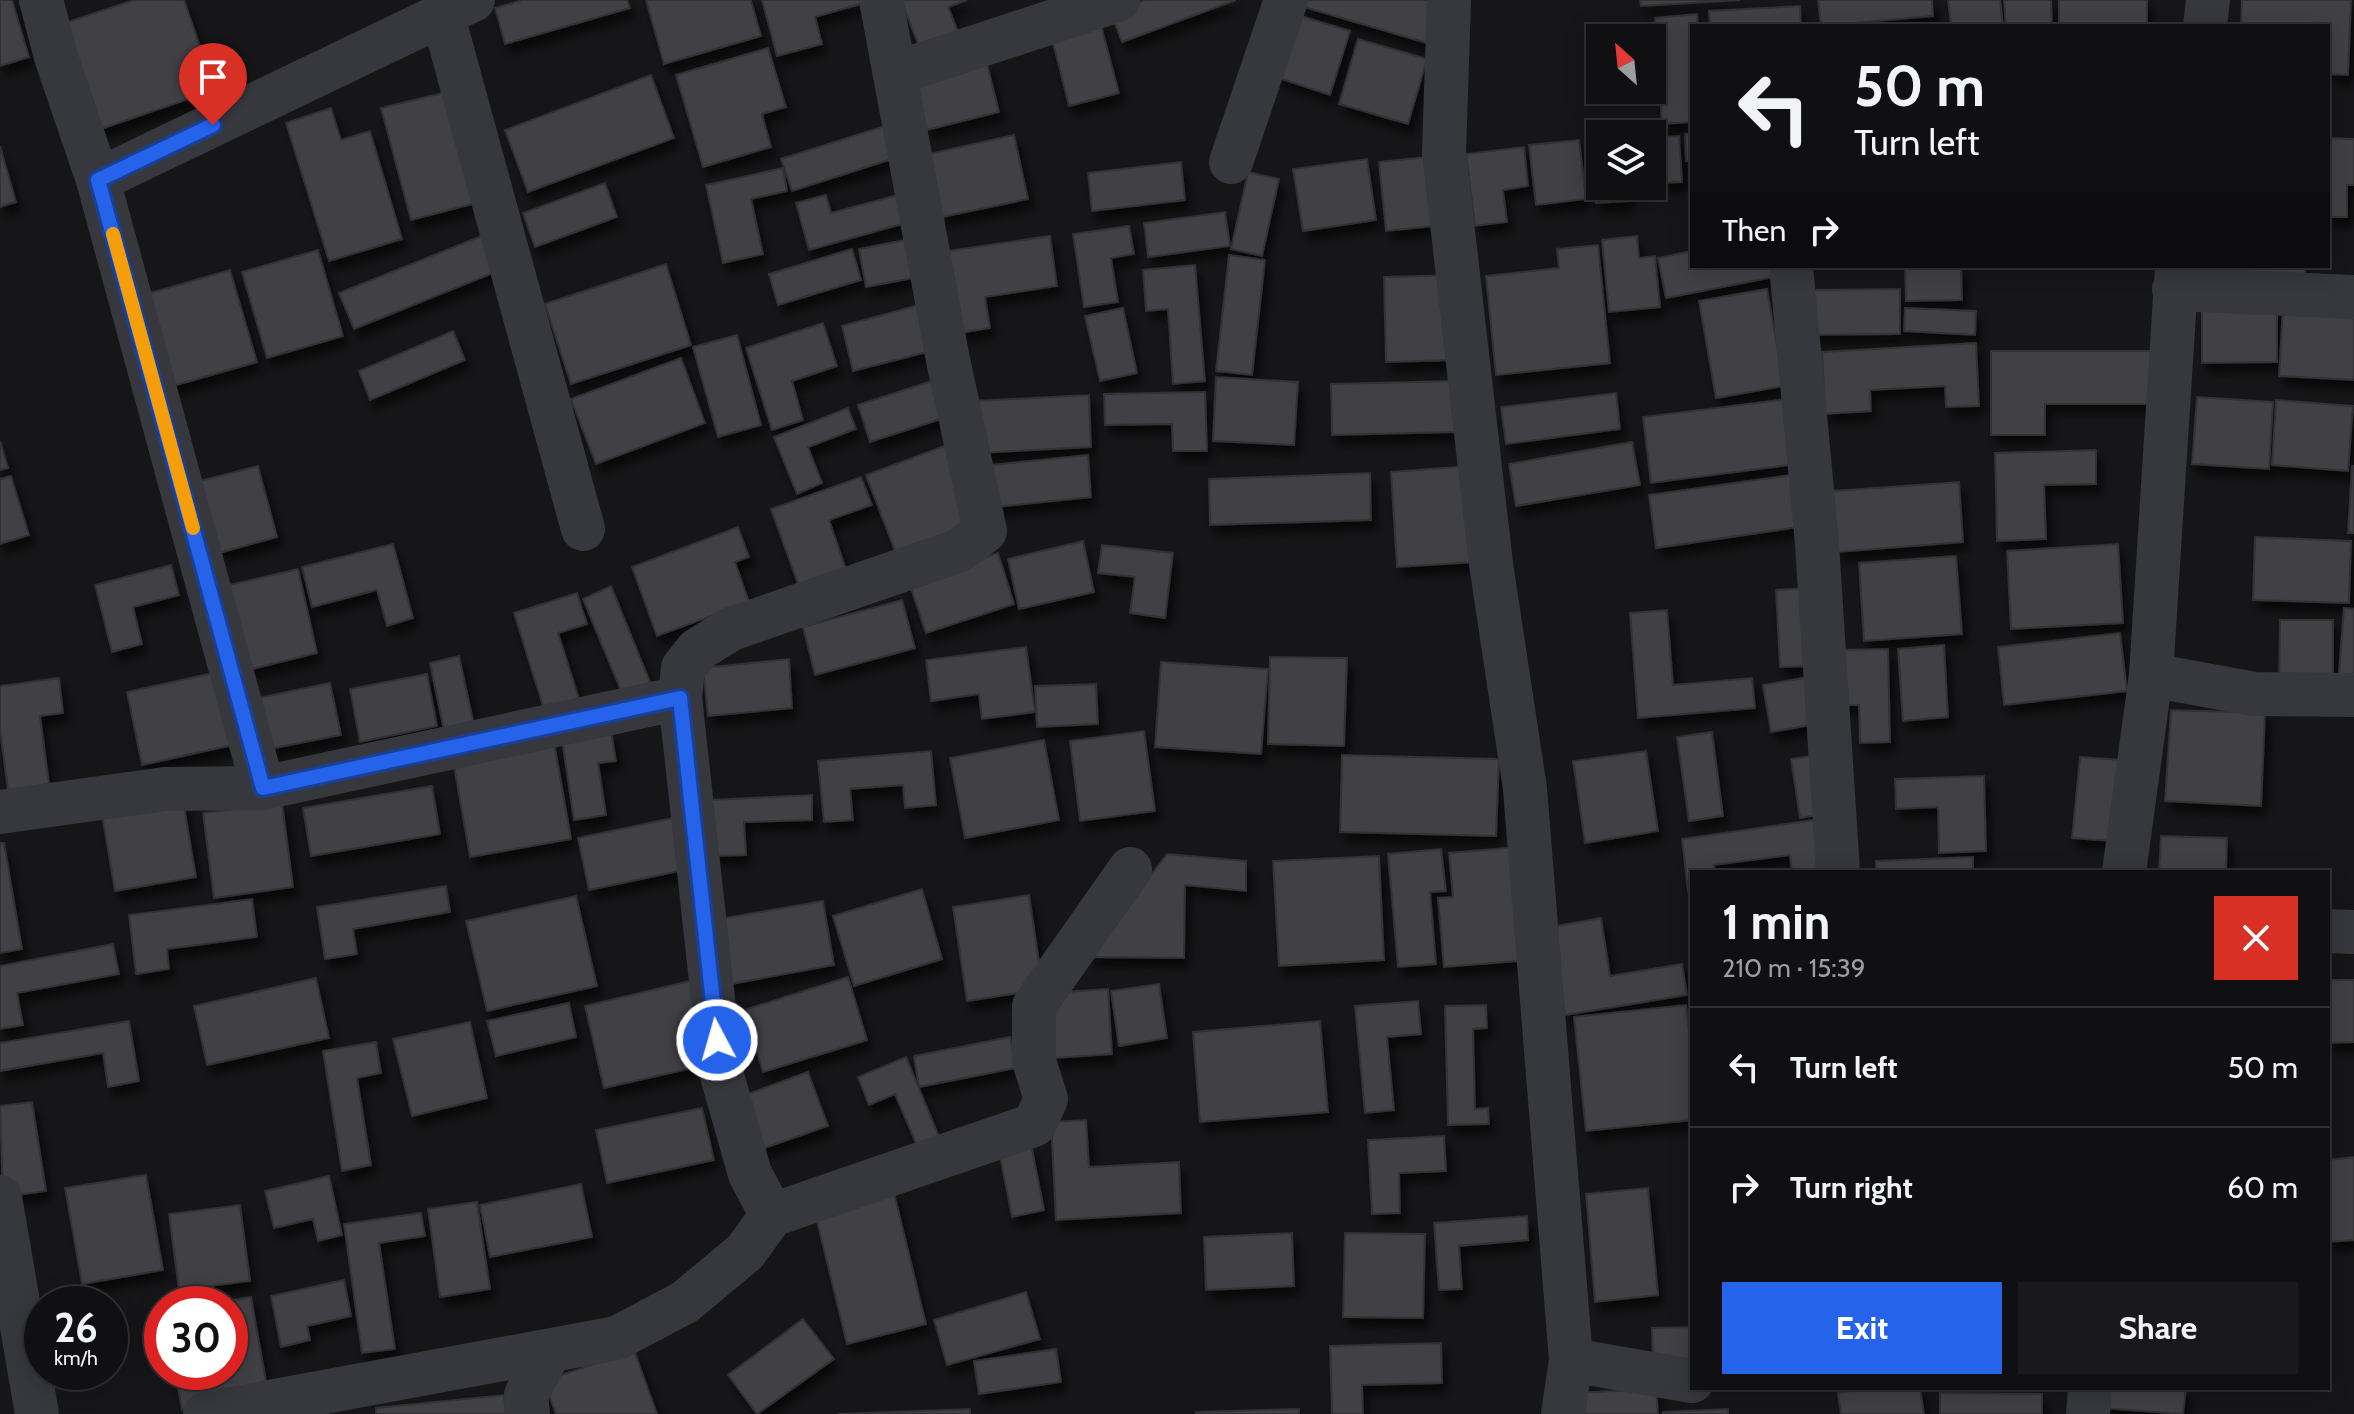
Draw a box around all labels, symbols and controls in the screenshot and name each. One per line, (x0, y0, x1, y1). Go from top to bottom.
north arrow (1586, 24, 1666, 104)
map controls (1586, 24, 1666, 200)
pin (179, 43, 247, 125)
text: 50 m (1854, 52, 1985, 120)
icon: arrive (191, 55, 235, 99)
icon: left (1722, 56, 1826, 160)
button: layers (1586, 120, 1666, 200)
text: Turn left (1854, 120, 1979, 164)
icon: right (1802, 208, 1846, 252)
text: Then (1722, 212, 1786, 249)
text: 1 min (1722, 893, 1830, 951)
button: close (2214, 896, 2298, 980)
text: 210 m · 15:39 (1722, 952, 1866, 984)
position arrow (675, 998, 759, 1082)
icon: left (1722, 1045, 1766, 1089)
text: Turn left (1790, 1049, 1898, 1086)
text: 50 m (2228, 1049, 2298, 1086)
icon: right (1722, 1165, 1766, 1209)
text: Turn right (1790, 1169, 1913, 1206)
text: 60 m (2227, 1169, 2298, 1206)
button: Exit (1722, 1282, 2002, 1374)
button: Share (2018, 1282, 2298, 1374)
speed limit sign: 30 (144, 1286, 248, 1390)
text: 26 (54, 1303, 98, 1352)
text: km/h (54, 1346, 98, 1370)

